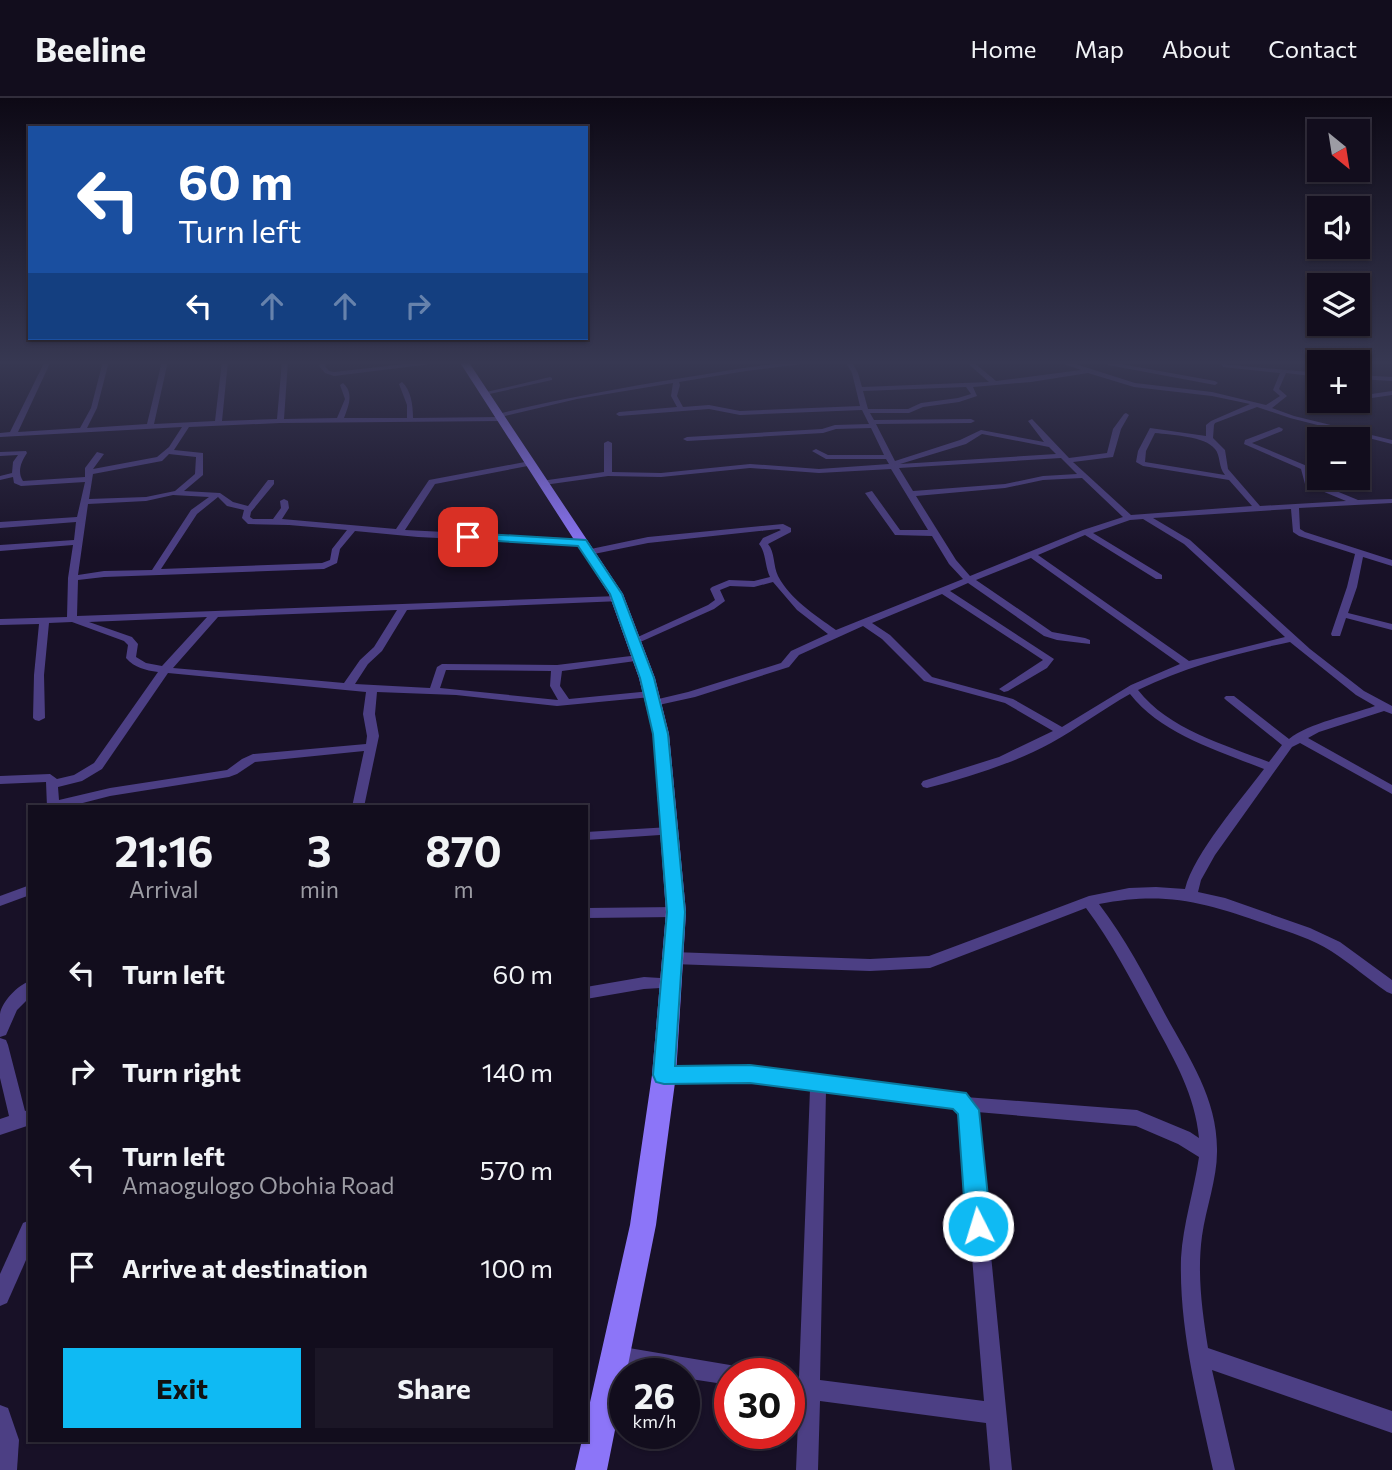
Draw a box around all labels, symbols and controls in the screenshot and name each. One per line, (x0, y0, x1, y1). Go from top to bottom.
text: Beeline (35, 28, 146, 69)
text: Home (971, 34, 1037, 63)
text: Map (1075, 34, 1124, 63)
text: About (1162, 34, 1230, 63)
text: Contact (1268, 34, 1357, 63)
north arrow (1307, 119, 1370, 182)
map controls (1307, 119, 1370, 490)
text: 60 m (178, 150, 293, 210)
icon: left (63, 154, 154, 245)
button: sound (1307, 196, 1370, 259)
text: Turn left (178, 210, 302, 250)
button: layers (1307, 273, 1370, 336)
icon: left (180, 287, 218, 325)
icon: ahead (253, 287, 291, 325)
icon: ahead (326, 287, 364, 325)
icon: right (399, 287, 437, 325)
button: + (1307, 350, 1370, 413)
button: − (1307, 427, 1370, 490)
pin (438, 507, 498, 567)
icon: arrive (449, 518, 487, 556)
text: 21:16 (114, 824, 213, 876)
text: 3 (307, 824, 332, 876)
text: 870 (425, 824, 502, 876)
text: Arrival (129, 875, 199, 903)
text: min (300, 875, 339, 903)
text: m (453, 875, 473, 903)
icon: left (63, 954, 101, 992)
text: Turn left (122, 958, 225, 989)
text: 60 m (493, 958, 553, 989)
icon: right (63, 1052, 101, 1090)
text: Turn right (122, 1056, 241, 1087)
text: 140 m (482, 1056, 553, 1087)
text: Turn left (122, 1140, 225, 1171)
icon: left (63, 1150, 101, 1188)
text: 570 m (480, 1154, 553, 1185)
text: Amaogulogo Obohia Road (122, 1171, 394, 1199)
position arrow (941, 1189, 1015, 1263)
icon: arrive (63, 1248, 101, 1286)
text: Arrive at destination (122, 1252, 368, 1283)
text: 100 m (480, 1252, 553, 1283)
button: Exit (63, 1348, 301, 1428)
button: Share (315, 1348, 553, 1428)
speed limit sign: 30 (714, 1358, 805, 1449)
text: 26 (634, 1373, 675, 1416)
text: km/h (633, 1410, 676, 1432)

